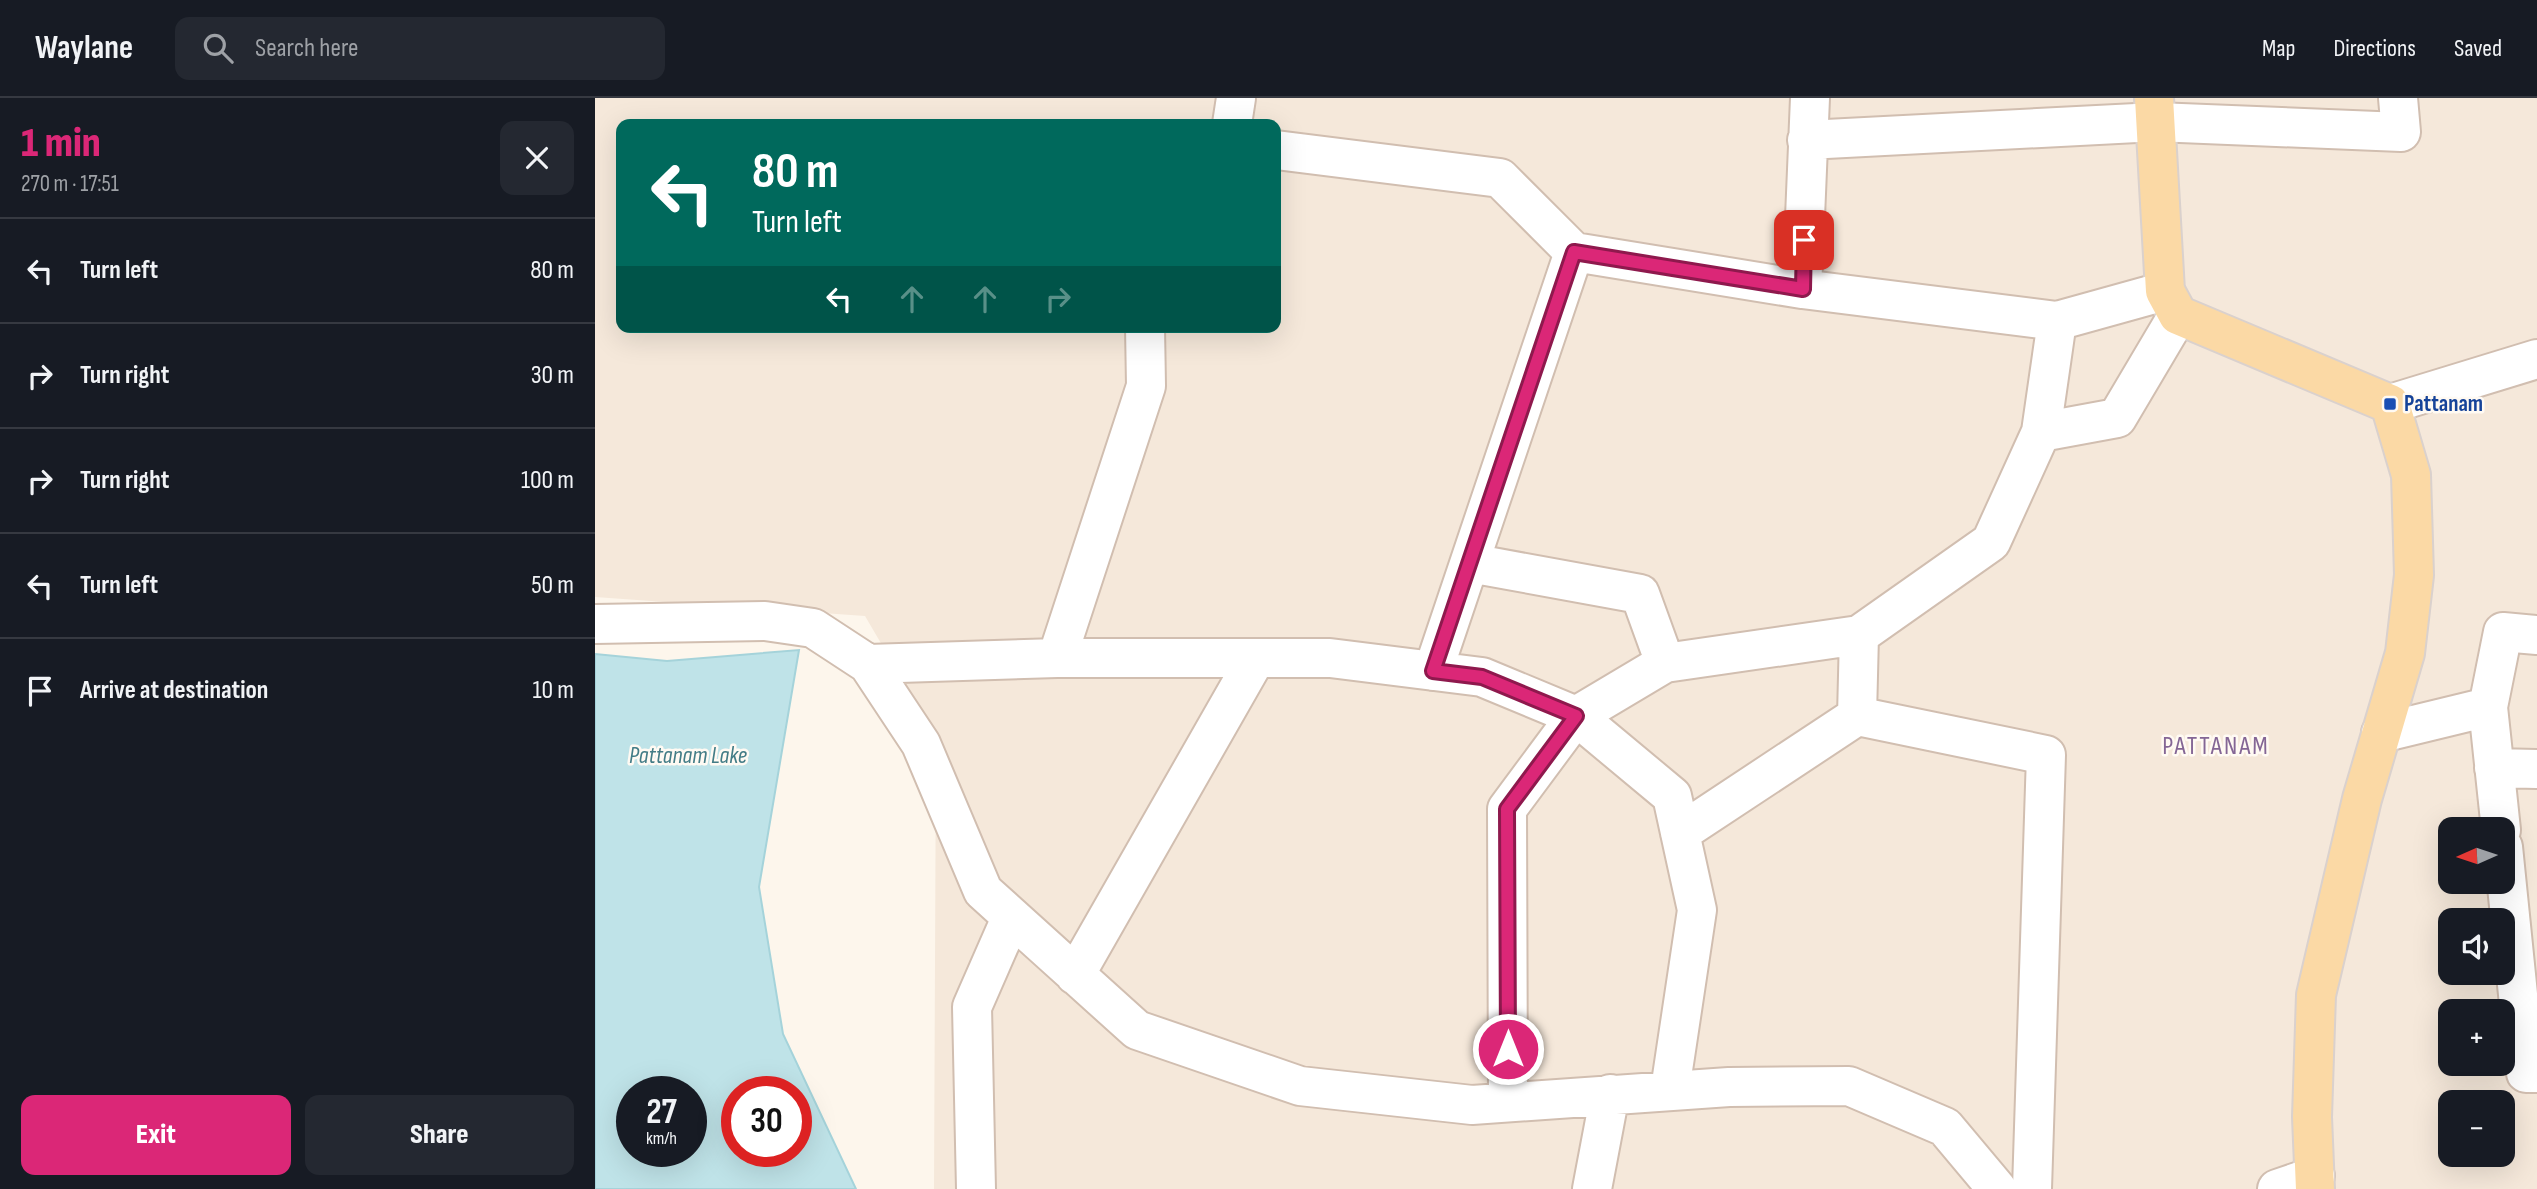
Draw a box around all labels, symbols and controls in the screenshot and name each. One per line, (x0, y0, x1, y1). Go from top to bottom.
search box (175, 17, 665, 80)
text: Waylane (35, 28, 133, 68)
icon: search (199, 29, 237, 67)
text: Search here (255, 33, 358, 64)
text: Map (2262, 34, 2295, 63)
text: Directions (2333, 34, 2416, 63)
text: Saved (2454, 34, 2502, 63)
text: 1 min (21, 118, 101, 169)
button: close (500, 121, 574, 195)
text: 80 m (752, 143, 839, 202)
icon: left (637, 147, 728, 238)
text: 270 m · 17:51 (21, 170, 119, 198)
text: Turn left (752, 203, 842, 242)
pin (1774, 210, 1834, 270)
icon: arrive (1785, 221, 1823, 259)
icon: left (21, 252, 59, 290)
text: Turn left (80, 255, 158, 286)
text: 80 m (530, 255, 574, 286)
icon: left (820, 280, 858, 318)
icon: ahead (893, 280, 931, 318)
icon: ahead (966, 280, 1004, 318)
icon: right (1039, 280, 1077, 318)
icon: right (21, 357, 59, 395)
text: Turn right (80, 360, 169, 391)
text: 30 m (531, 360, 574, 391)
place label: Pattanam (2404, 390, 2483, 418)
marker: Pattanam (2382, 396, 2398, 412)
icon: right (21, 462, 59, 500)
text: Turn right (80, 465, 169, 496)
text: 100 m (521, 465, 574, 496)
icon: left (21, 567, 59, 605)
text: Turn left (80, 570, 158, 601)
text: 50 m (531, 570, 574, 601)
icon: arrive (21, 672, 59, 710)
text: Arrive at destination (80, 675, 268, 706)
text: 10 m (532, 675, 574, 706)
district label: PATTANAM (2162, 731, 2270, 762)
water label: Pattanam Lake (629, 741, 747, 770)
north arrow (2438, 817, 2515, 894)
map controls (2438, 817, 2515, 1167)
button: sound (2438, 908, 2515, 985)
button: + (2438, 999, 2515, 1076)
position arrow (1471, 1012, 1545, 1086)
speed limit sign: 30 (721, 1076, 812, 1167)
button: − (2438, 1090, 2515, 1167)
text: 27 (646, 1091, 677, 1134)
button: Exit (21, 1095, 291, 1175)
button: Share (305, 1095, 574, 1175)
text: km/h (646, 1128, 677, 1149)

